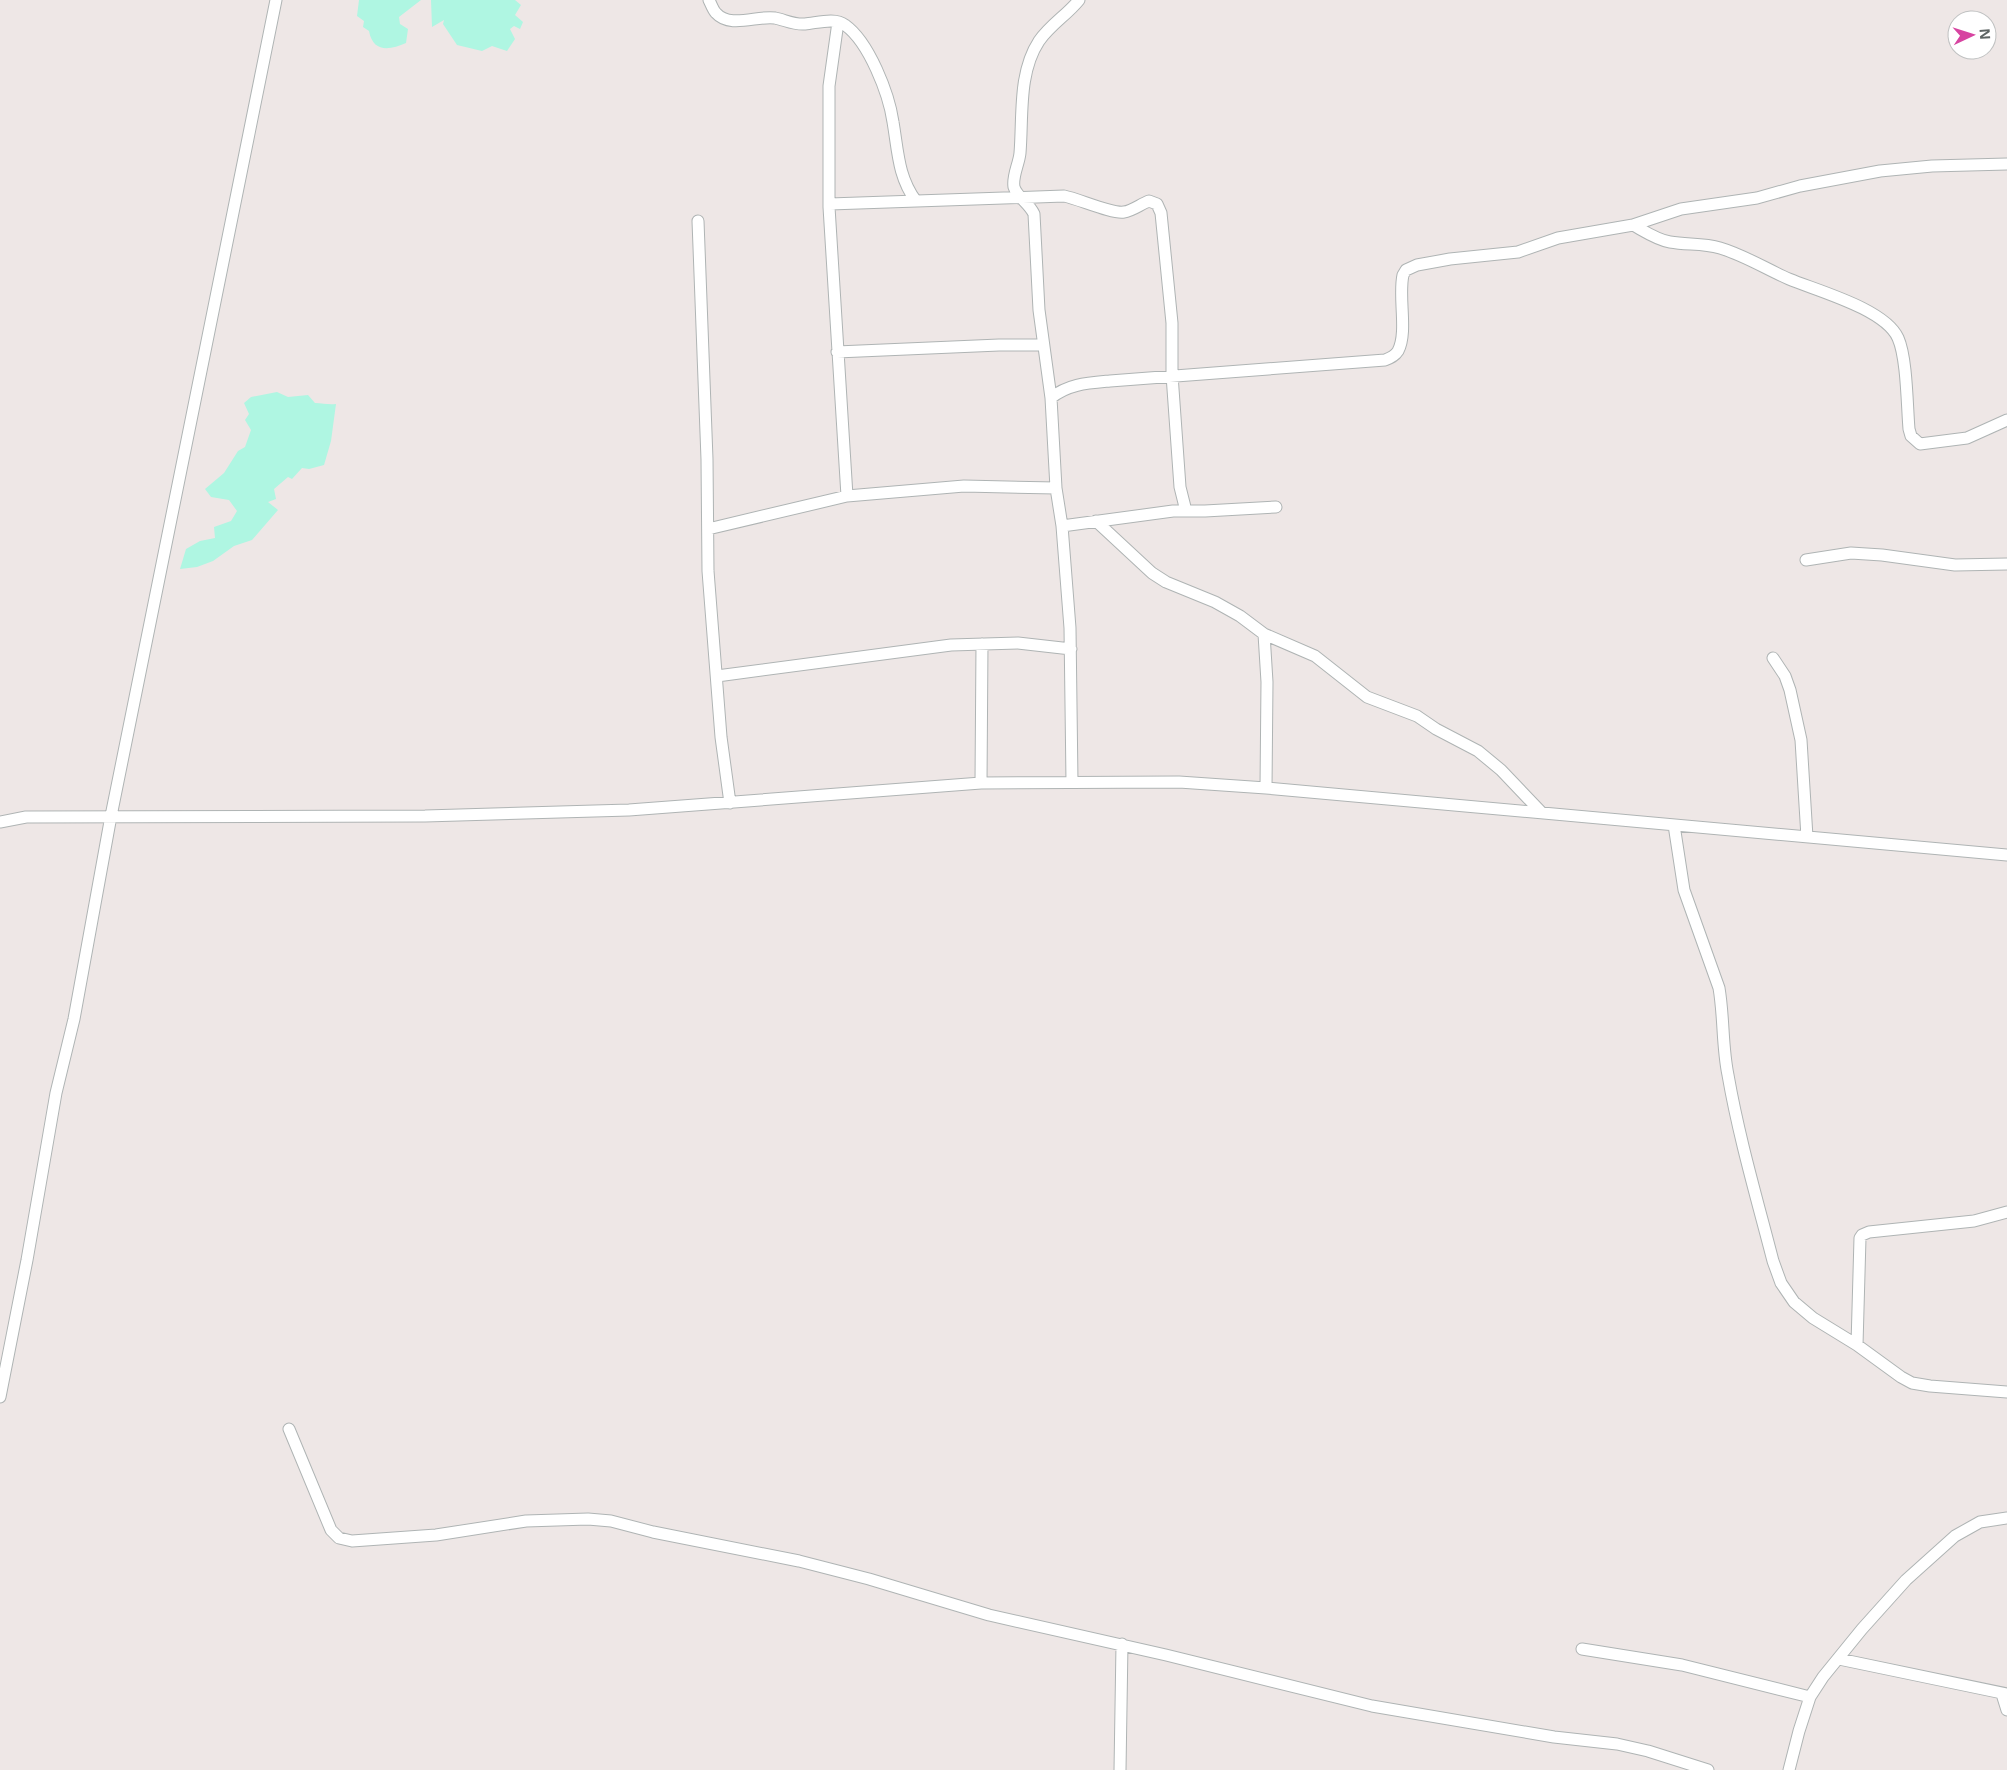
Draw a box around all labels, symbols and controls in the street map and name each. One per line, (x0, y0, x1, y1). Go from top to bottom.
north arrow (1947, 10, 1997, 60)
text: N (1976, 28, 1995, 40)

